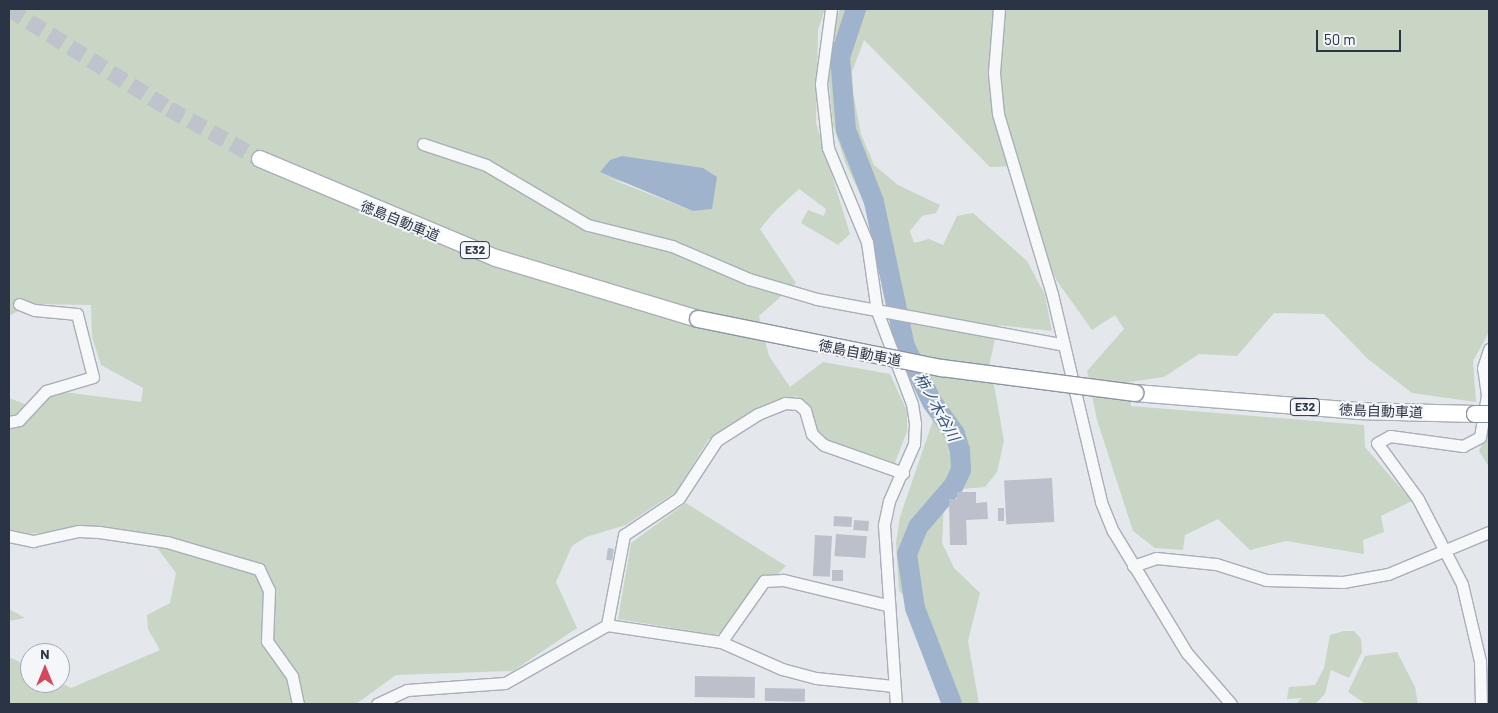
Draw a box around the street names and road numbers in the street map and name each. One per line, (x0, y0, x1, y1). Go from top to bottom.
street label: 徳島自動車道 (358, 197, 442, 245)
road number: E32 (459, 240, 491, 260)
street label: 徳島自動車道 (817, 337, 903, 369)
road number: E32 (1289, 398, 1321, 417)
street label: 徳島自動車道 (1339, 401, 1423, 421)

